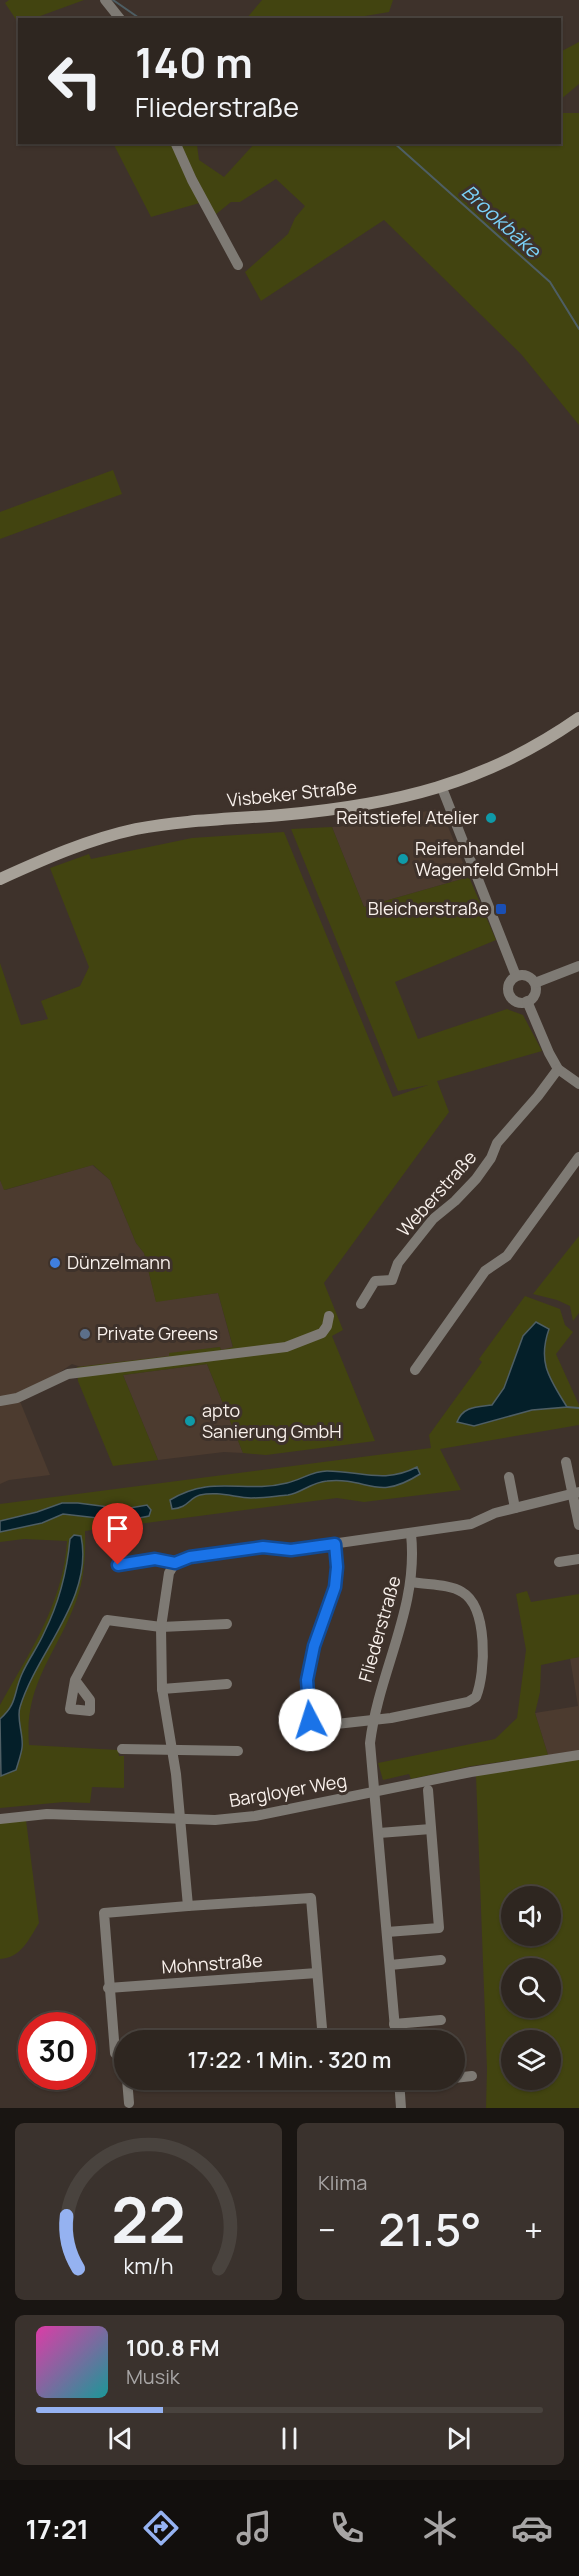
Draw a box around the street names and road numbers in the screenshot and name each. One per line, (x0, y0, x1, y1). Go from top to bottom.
street label: Visbeker Straße (226, 774, 358, 812)
street label: Weberstraße (391, 1145, 481, 1241)
street label: Fliederstraße (352, 1573, 406, 1685)
street label: Bargloyer Weg (227, 1768, 349, 1812)
street label: Mohnstraße (161, 1948, 263, 1979)

